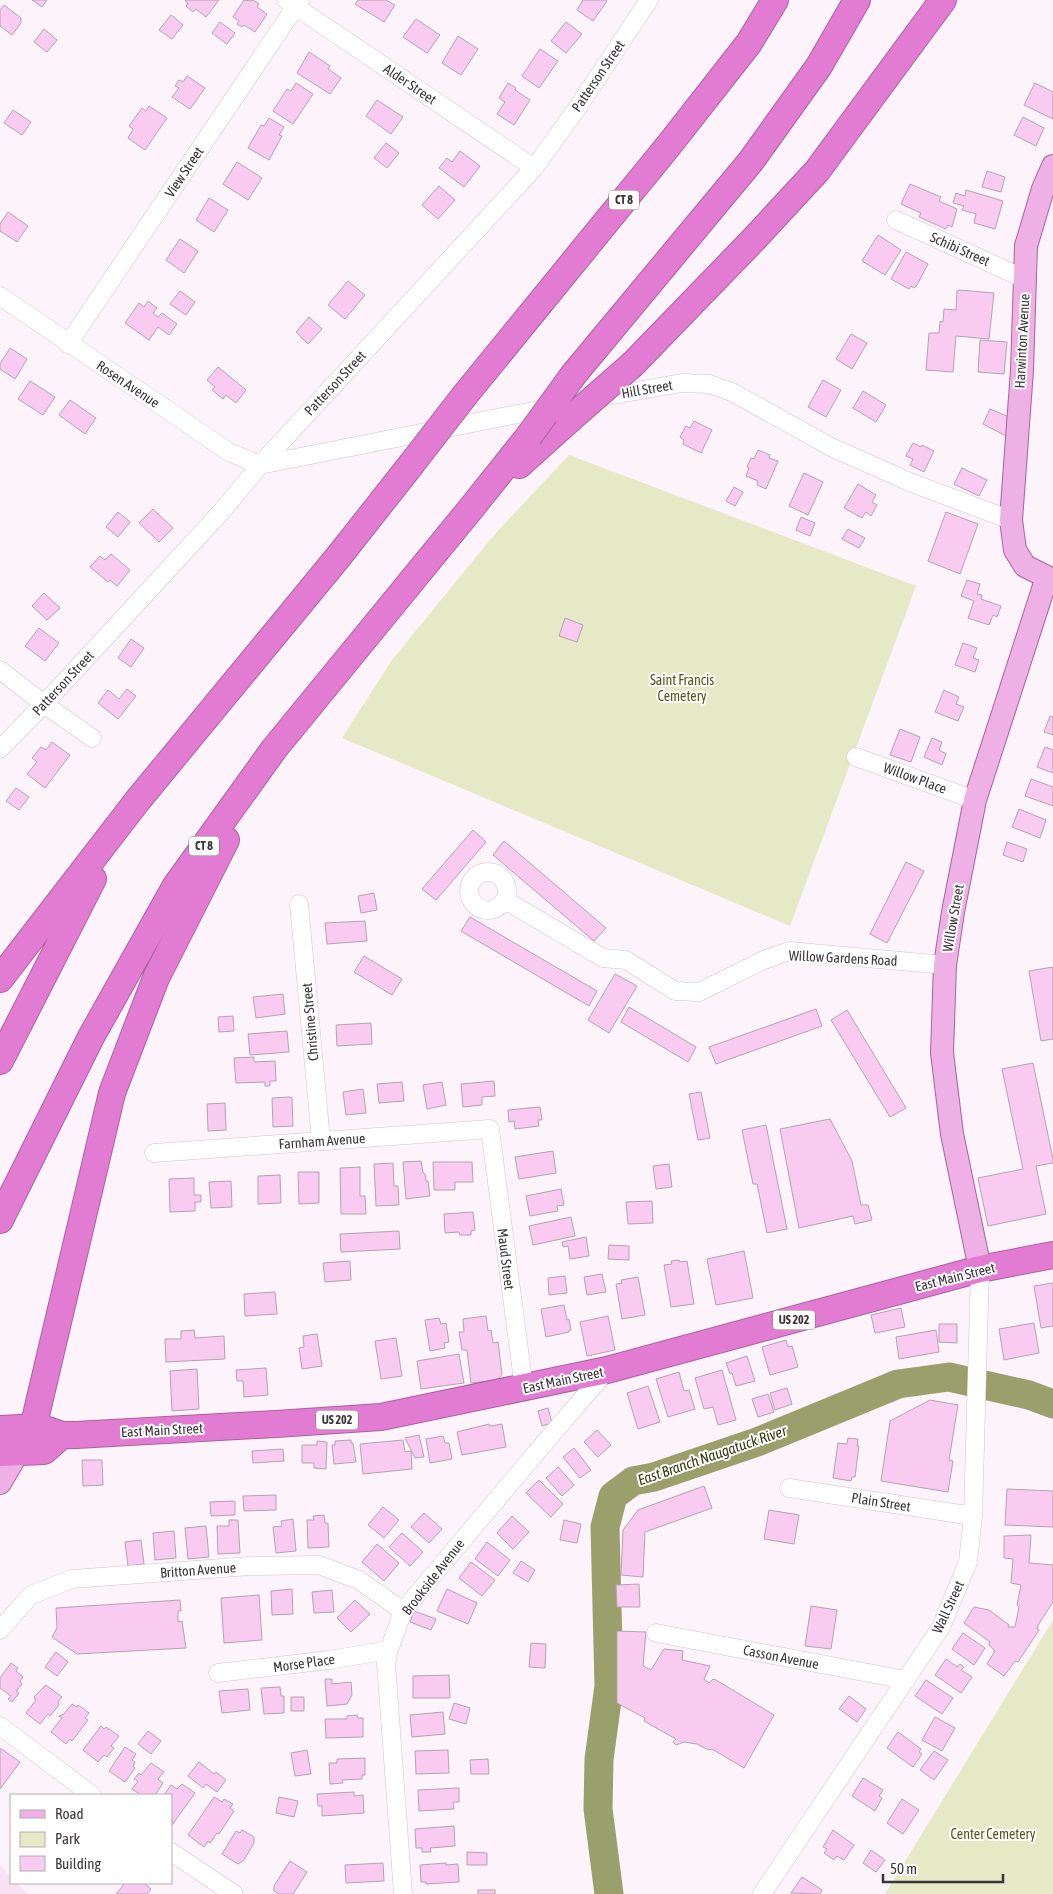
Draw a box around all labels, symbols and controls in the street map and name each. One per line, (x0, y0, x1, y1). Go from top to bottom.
street label: Patterson Street (568, 37, 628, 115)
street label: Alder Street (381, 61, 439, 107)
street label: View Street (161, 144, 207, 200)
road number: CT 8 (609, 190, 639, 210)
street label: Schibi Street (928, 229, 992, 269)
street label: Harwinton Avenue (1012, 293, 1032, 389)
street label: Patterson Street (301, 347, 369, 419)
street label: Rosen Avenue (94, 357, 162, 411)
street label: Hill Street (620, 377, 674, 401)
street label: Patterson Street (29, 647, 97, 719)
park label: Saint Francis Cemetery (650, 672, 714, 704)
street label: Willow Place (881, 759, 949, 797)
road number: CT 8 (189, 836, 219, 856)
street label: Willow Street (939, 883, 967, 953)
street label: Willow Gardens Road (788, 947, 898, 969)
street label: Christine Street (299, 982, 321, 1062)
street label: Farnham Avenue (278, 1130, 366, 1152)
street label: Maud Street (494, 1227, 518, 1291)
street label: East Main Street (913, 1259, 997, 1295)
road number: US 202 (773, 1310, 815, 1330)
street label: East Main Street (521, 1364, 605, 1396)
road number: US 202 (316, 1410, 358, 1430)
street label: East Main Street (121, 1420, 203, 1440)
water label: East Branch Naugatuck River (635, 1421, 789, 1488)
street label: Plain Street (850, 1489, 912, 1515)
street label: Brookside Avenue (398, 1536, 468, 1618)
street label: Britton Avenue (160, 1559, 236, 1581)
street label: Wall Street (929, 1578, 967, 1636)
street label: Casson Avenue (742, 1642, 820, 1672)
street label: Morse Place (272, 1651, 336, 1675)
legend (10, 1794, 172, 1884)
text: Road (55, 1805, 84, 1822)
park label: Center Cemetery (951, 1826, 1036, 1842)
text: Park (55, 1830, 80, 1847)
scale bar (883, 1852, 1003, 1884)
text: Building (55, 1855, 101, 1872)
text: 50 m (890, 1860, 917, 1877)

